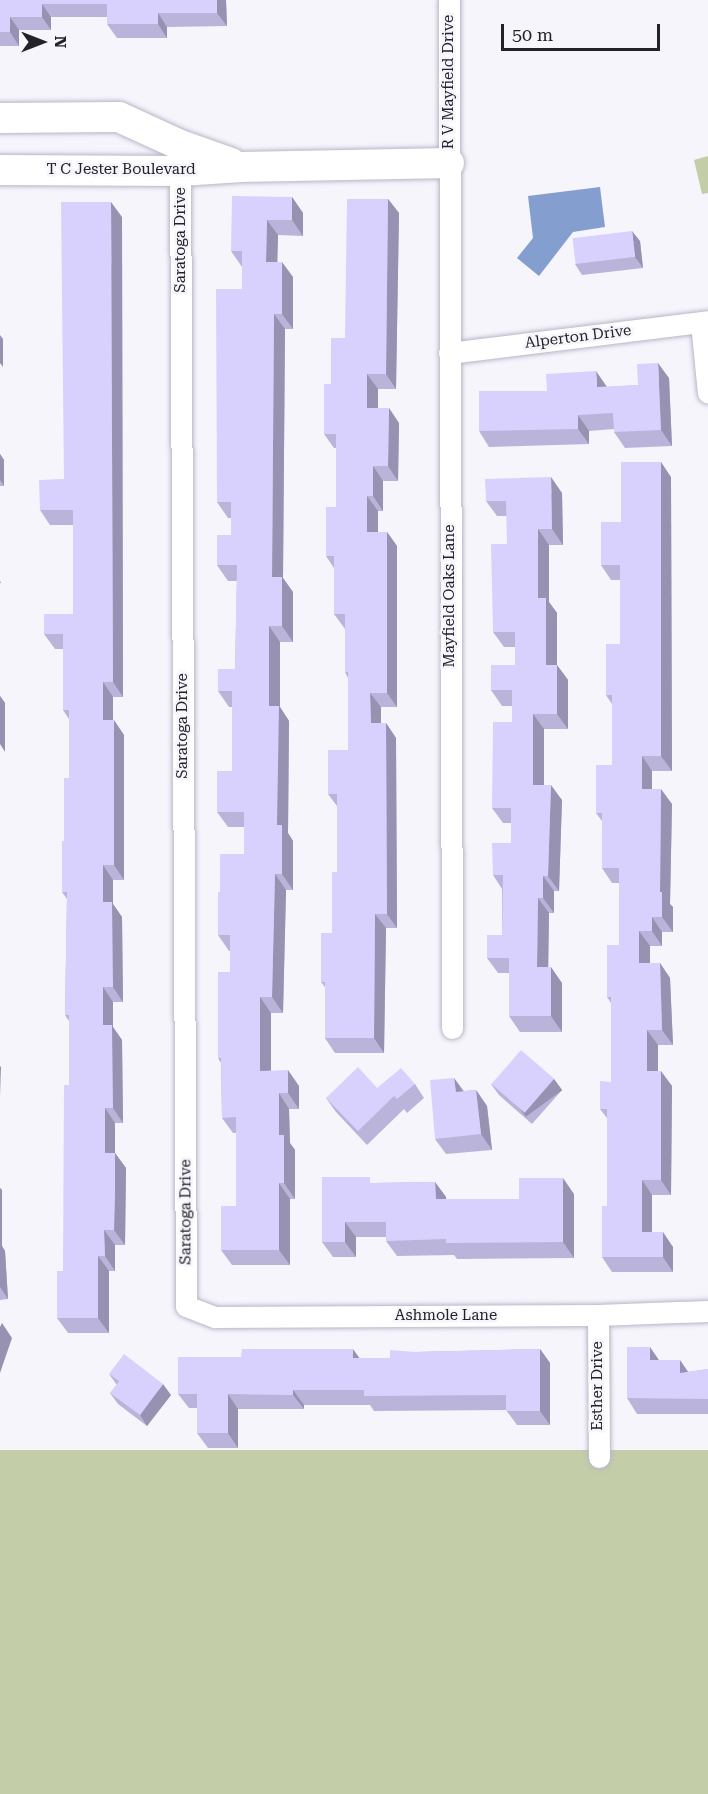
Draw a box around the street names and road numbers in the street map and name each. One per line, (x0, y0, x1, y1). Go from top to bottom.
street label: R V Mayfield Drive (440, 15, 458, 149)
street label: T C Jester Boulevard (46, 161, 196, 179)
street label: Saratoga Drive (172, 187, 190, 293)
street label: Alperton Drive (524, 322, 632, 352)
street label: Mayfield Oaks Lane (441, 525, 459, 667)
street label: Saratoga Drive (174, 673, 192, 779)
street label: Saratoga Drive (177, 1159, 195, 1265)
street label: Ashmole Lane (395, 1307, 497, 1325)
street label: Esther Drive (589, 1341, 607, 1431)

